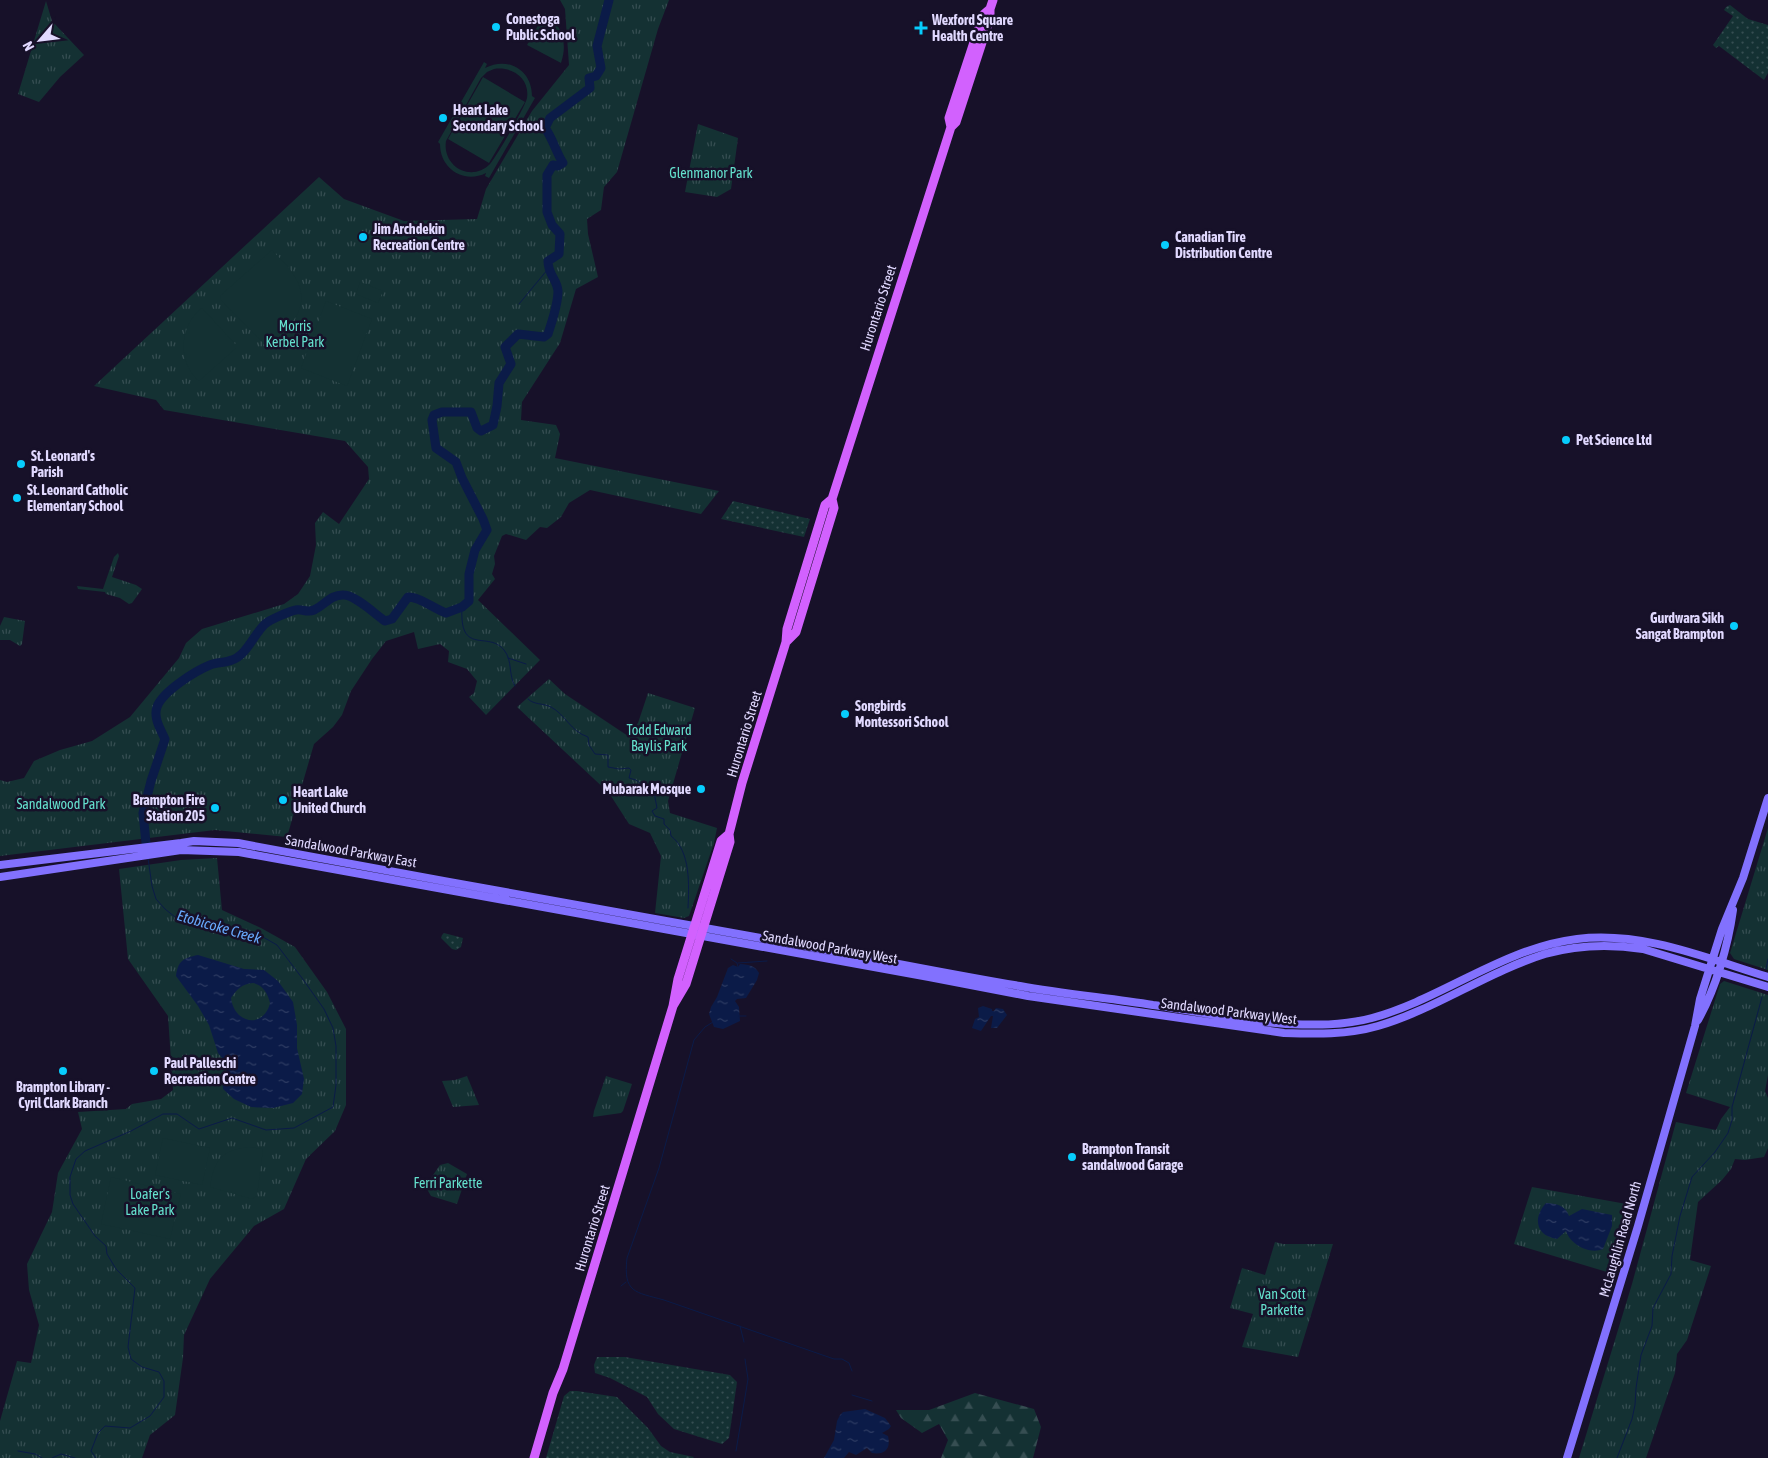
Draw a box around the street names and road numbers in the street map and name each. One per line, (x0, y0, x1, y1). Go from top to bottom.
street label: Hurontario Street (857, 263, 899, 353)
street label: Hurontario Street (723, 689, 765, 779)
street label: Sandalwood Parkway East (284, 832, 418, 870)
street label: Sandalwood Parkway West (761, 927, 899, 967)
street label: Sandalwood Parkway West (1160, 995, 1298, 1027)
street label: McLaughlin Road North (1596, 1179, 1644, 1299)
street label: Hurontario Street (571, 1183, 613, 1273)

